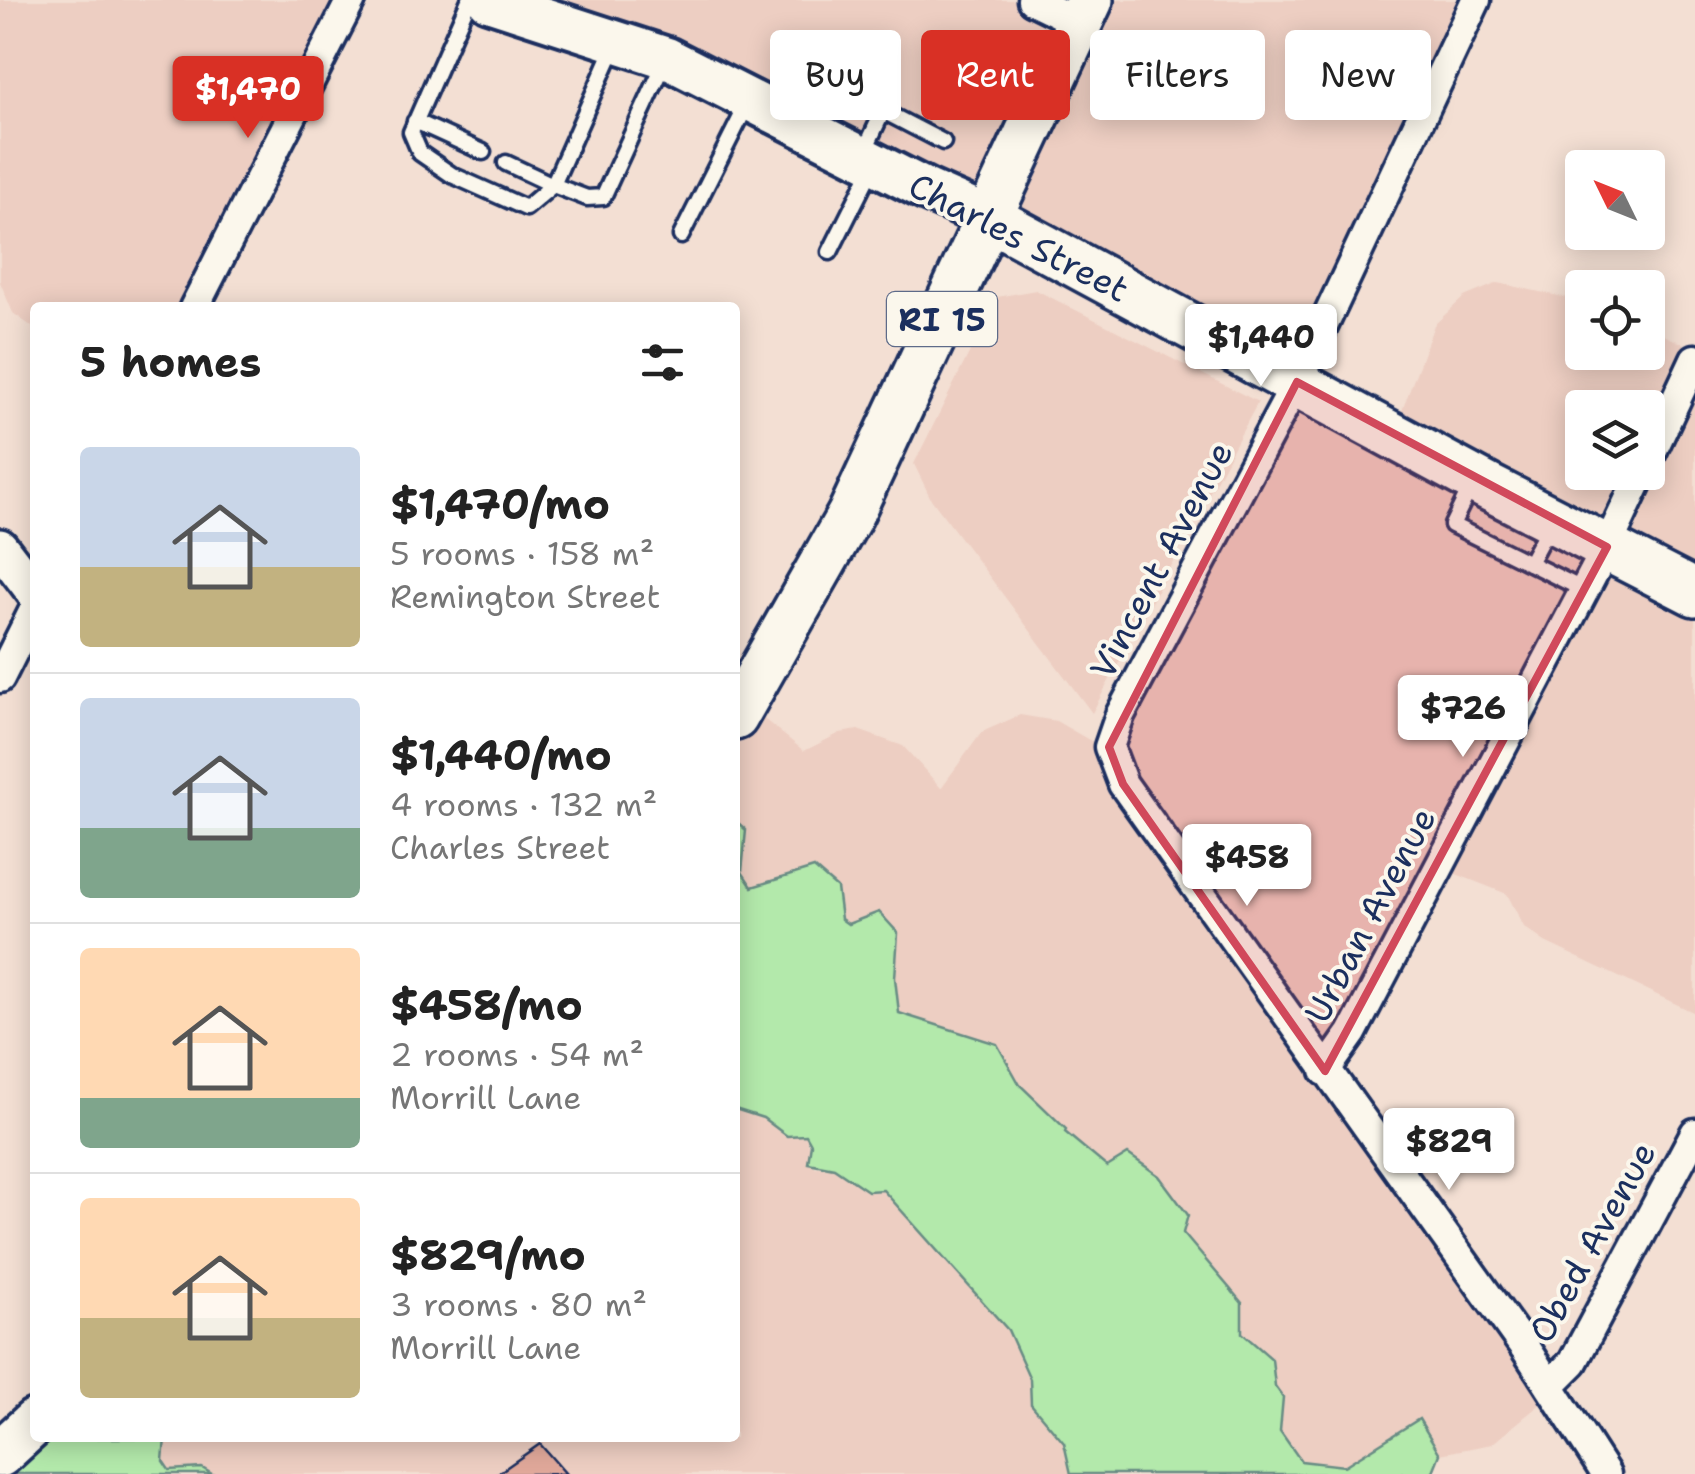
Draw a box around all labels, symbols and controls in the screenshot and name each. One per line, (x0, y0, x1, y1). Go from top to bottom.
chip: Buy (770, 30, 901, 120)
chip: Rent (921, 30, 1070, 120)
chip: Filters (1090, 30, 1265, 120)
chip: New (1285, 30, 1431, 120)
pin: $1,470 (167, 56, 329, 141)
text: $1,470 (195, 67, 301, 110)
north arrow (1565, 150, 1665, 250)
map controls (1565, 150, 1665, 490)
street label: Charles Street (901, 161, 1137, 313)
button: locate (1565, 270, 1665, 370)
road number: RI 15 (887, 292, 997, 346)
pin: $1,440 (1180, 304, 1342, 389)
text: $1,440 (1207, 315, 1315, 358)
text: 5 homes (80, 334, 261, 390)
icon: filters (635, 335, 690, 390)
button: layers (1565, 390, 1665, 490)
street label: Vincent Avenue (1079, 433, 1243, 687)
text: $1,470/mo (390, 476, 610, 532)
icon: home (160, 487, 280, 607)
text: 5 rooms · 158 m² (390, 532, 654, 575)
text: Remington Street (390, 575, 661, 618)
pin: $726 (1404, 675, 1522, 760)
text: $726 (1420, 686, 1506, 729)
text: $1,440/mo (390, 727, 612, 783)
icon: home (160, 738, 280, 858)
text: 4 rooms · 132 m² (390, 783, 657, 826)
street label: Urban Avenue (1293, 799, 1447, 1031)
pin: $458 (1188, 824, 1306, 909)
text: Charles Street (390, 826, 610, 869)
text: $458 (1204, 835, 1290, 878)
text: $458/mo (390, 977, 583, 1033)
icon: home (160, 988, 280, 1108)
text: 2 rooms · 54 m² (390, 1033, 644, 1076)
text: Morrill Lane (390, 1076, 581, 1119)
pin: $829 (1390, 1108, 1508, 1193)
text: $829 (1405, 1119, 1493, 1162)
street label: Obed Avenue (1517, 1133, 1667, 1351)
text: $829/mo (390, 1227, 586, 1283)
icon: home (160, 1238, 280, 1358)
text: 3 rooms · 80 m² (390, 1283, 647, 1326)
text: Morrill Lane (390, 1326, 581, 1369)

